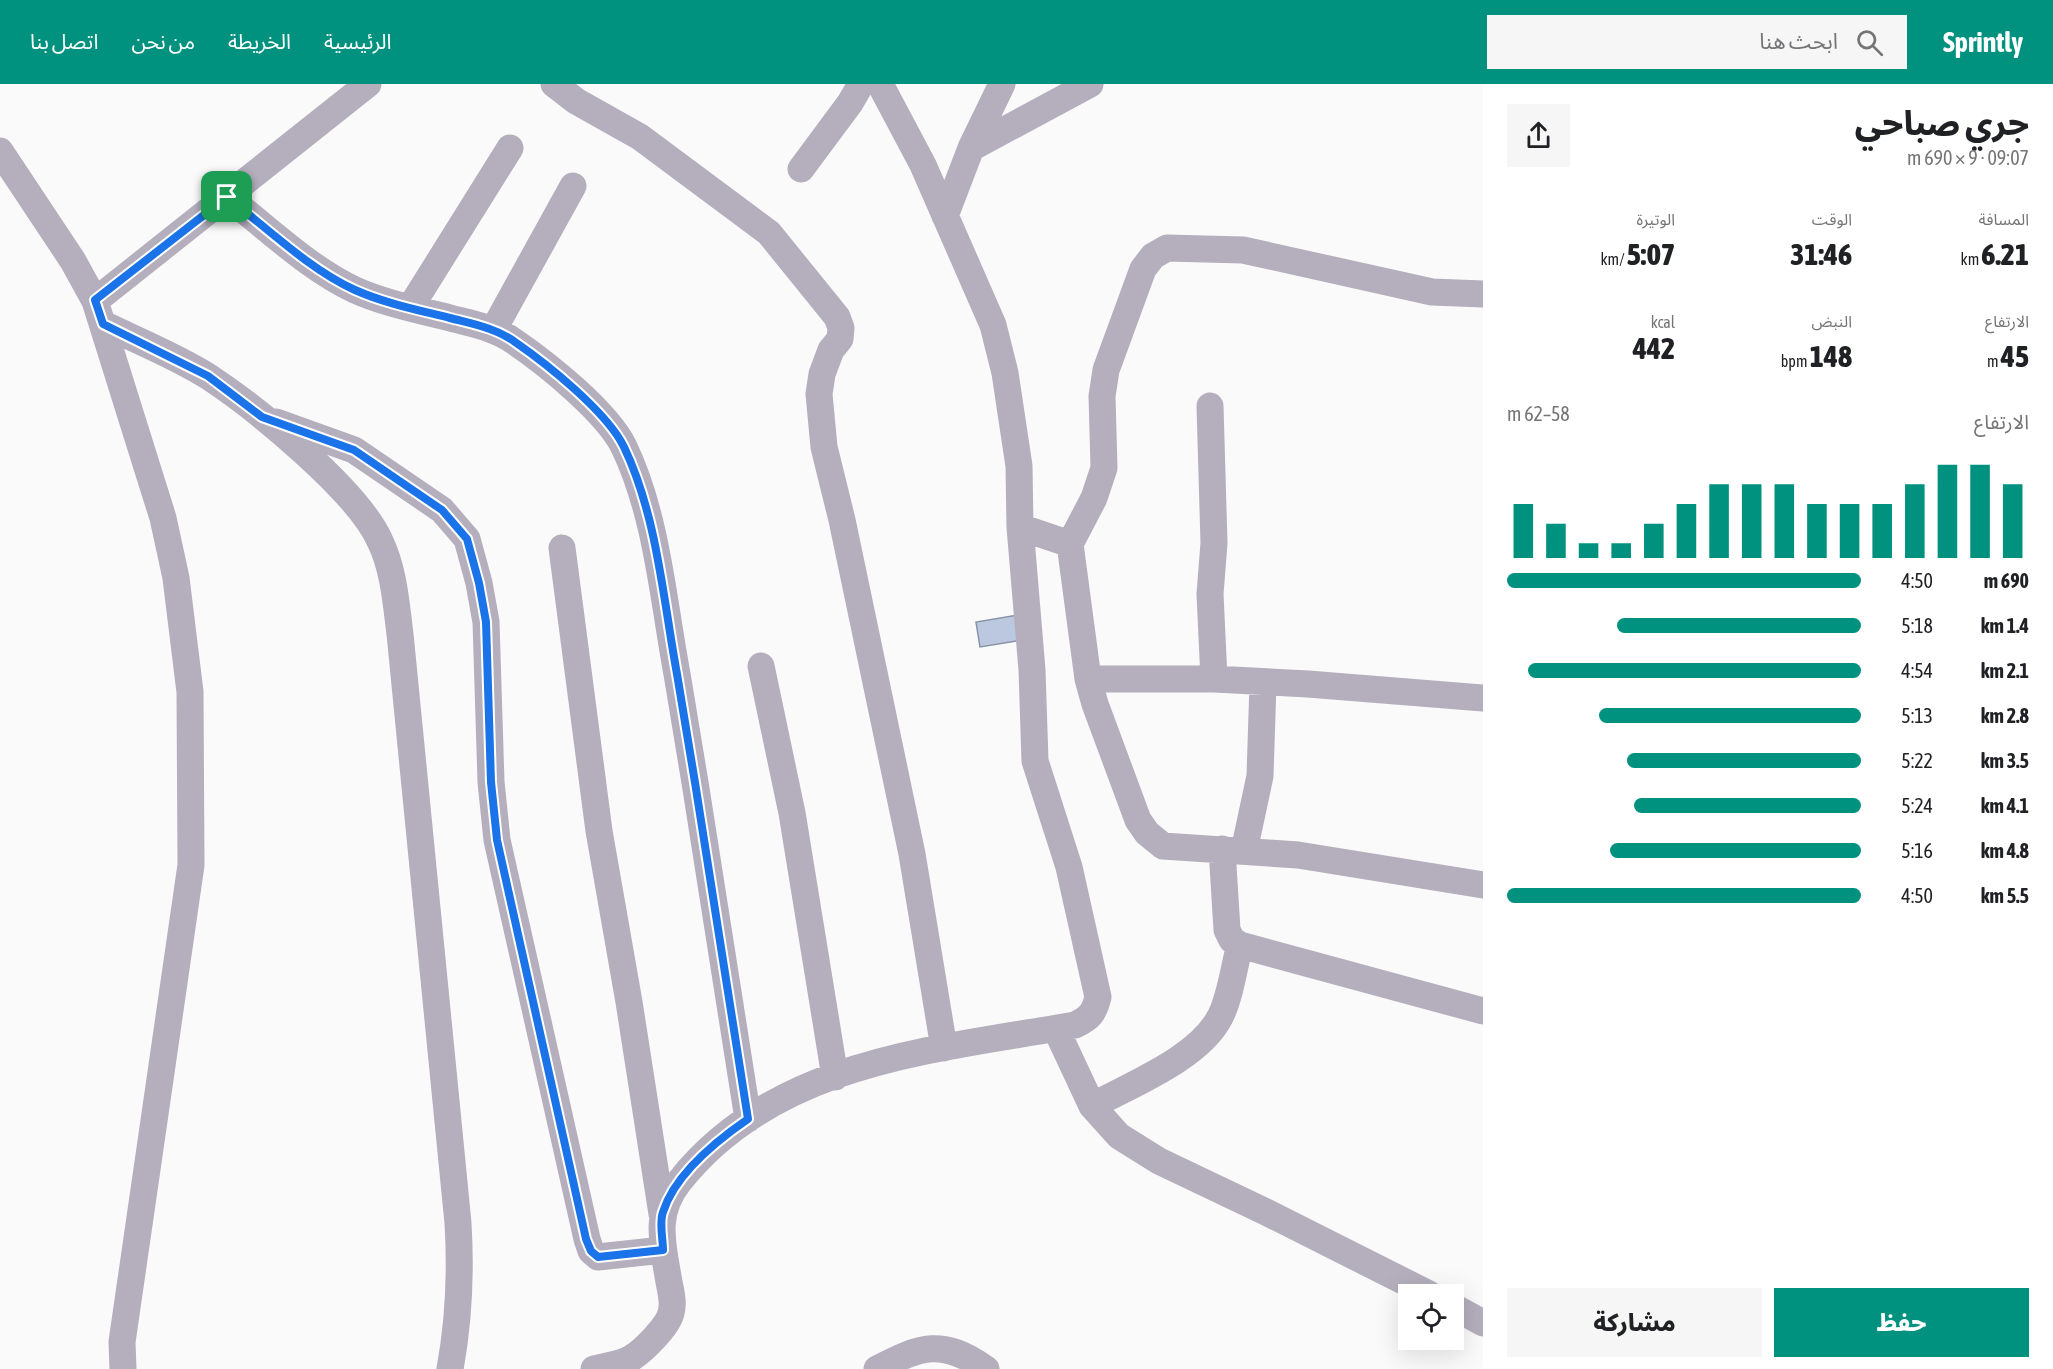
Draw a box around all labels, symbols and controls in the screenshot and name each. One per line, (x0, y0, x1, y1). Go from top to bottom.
search box (1487, 15, 1907, 69)
icon: search (1853, 26, 1886, 59)
text: Sprintly (1943, 26, 2023, 58)
text: ابحث هنا (1759, 28, 1838, 54)
text: اتصل بنا (30, 29, 98, 53)
text: من نحن (131, 29, 195, 53)
text: الخريطة (228, 29, 291, 53)
text: الرئيسية (324, 29, 391, 53)
button: share (1507, 104, 1570, 167)
text: جري صباحي (1855, 104, 2029, 142)
text: 09:07 · 9 × 690 m (1907, 146, 2029, 169)
pin (201, 171, 252, 222)
icon: arrive (210, 180, 243, 213)
text: الوتيرة (1637, 210, 1675, 228)
text: الوقت (1812, 210, 1852, 228)
text: المسافة (1979, 210, 2029, 228)
text: 5:07 (1627, 237, 1675, 271)
text: 31:46 (1790, 237, 1852, 271)
text: 6.21 (1981, 237, 2029, 271)
text: /km (1601, 250, 1627, 268)
text: km (1961, 250, 1981, 268)
text: النبض (1811, 312, 1852, 330)
text: الارتفاع (1985, 312, 2029, 330)
text: kcal (1651, 313, 1675, 331)
text: 442 (1633, 331, 1675, 365)
text: 148 (1810, 339, 1852, 373)
text: 45 (2001, 339, 2029, 373)
text: bpm (1781, 352, 1810, 370)
text: m (1987, 352, 2001, 370)
text: 58–62 m (1507, 402, 1570, 425)
text: الارتفاع (1974, 410, 2029, 433)
text: 4:50 (1901, 569, 1933, 592)
text: 690 m (1984, 569, 2029, 592)
text: 5:18 (1901, 614, 1933, 637)
text: 1.4 km (1981, 614, 2029, 637)
text: 4:54 (1901, 659, 1933, 682)
text: 2.1 km (1981, 659, 2029, 682)
text: 5:13 (1901, 704, 1933, 727)
text: 2.8 km (1981, 704, 2029, 727)
text: 5:22 (1901, 749, 1933, 772)
text: 3.5 km (1981, 749, 2029, 772)
text: 5:24 (1901, 794, 1933, 817)
text: 4.1 km (1981, 794, 2029, 817)
text: 5:16 (1901, 839, 1933, 862)
text: 4.8 km (1981, 839, 2029, 862)
text: 4:50 (1901, 884, 1933, 907)
text: 5.5 km (1981, 884, 2029, 907)
map controls (1398, 1284, 1464, 1350)
button: locate (1398, 1284, 1464, 1350)
button: مشاركة (1507, 1288, 1762, 1357)
button: حفظ (1774, 1288, 2029, 1357)

